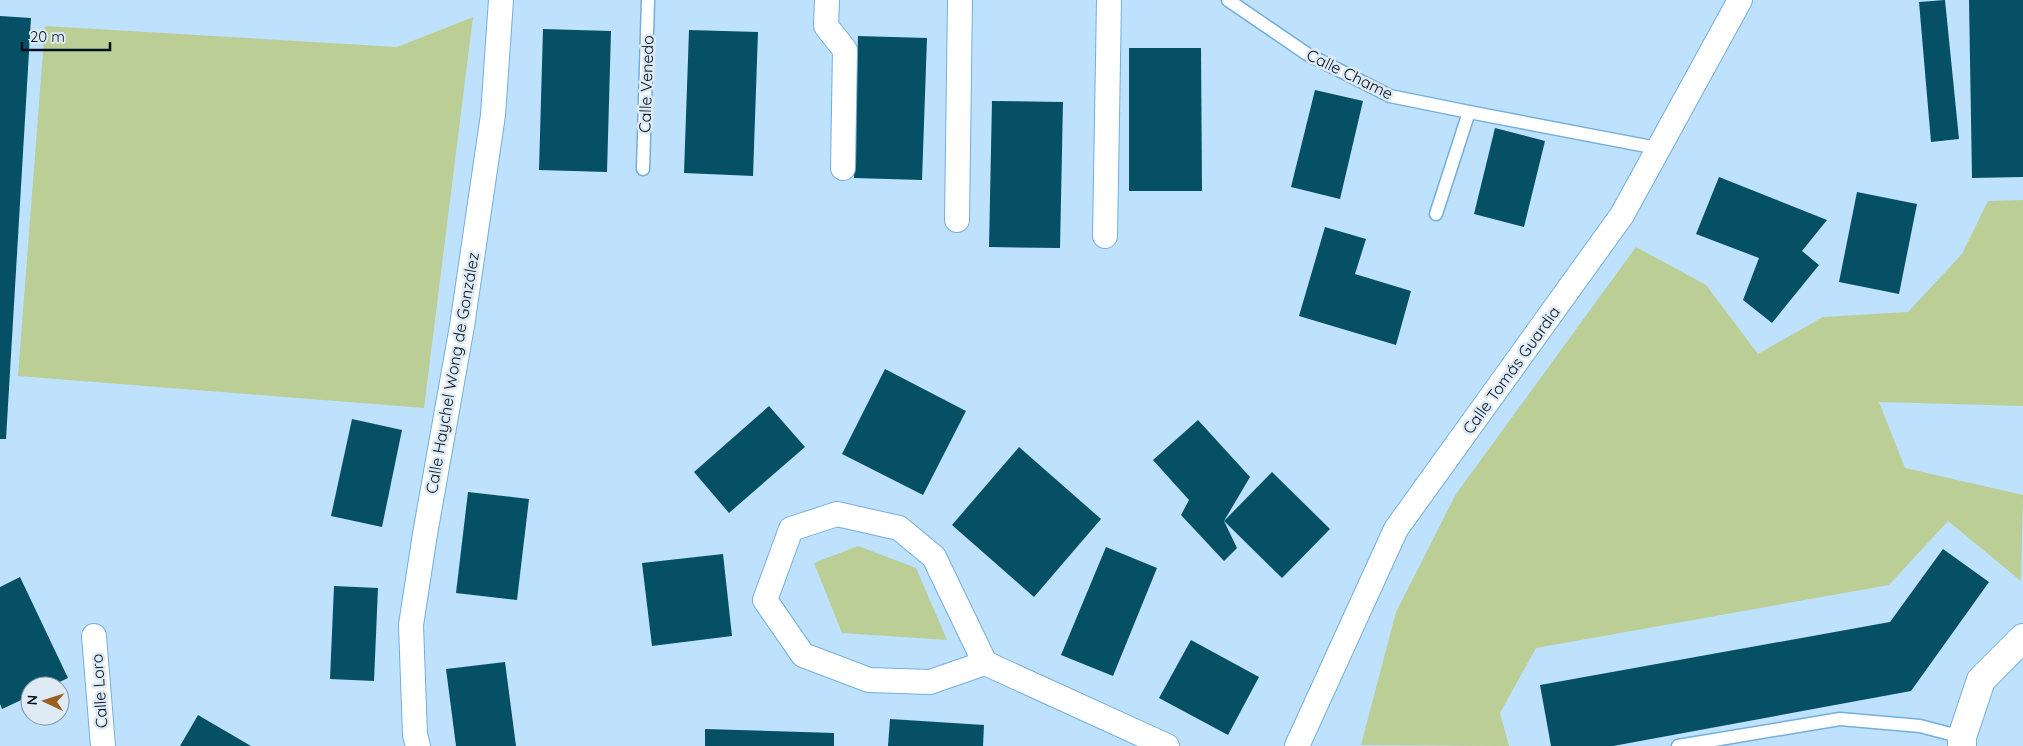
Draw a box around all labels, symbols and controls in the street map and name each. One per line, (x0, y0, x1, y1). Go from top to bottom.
scale bar (22, 20, 110, 52)
text: 20 m (30, 27, 65, 46)
street label: Calle Venedo (634, 35, 658, 133)
street label: Calle Chame (1304, 44, 1396, 104)
street label: Calle Haychel Wong de González (421, 251, 483, 495)
street label: Calle Tomás Guardia (1458, 302, 1564, 438)
street label: Calle Loro (86, 653, 112, 729)
north arrow (20, 676, 70, 726)
text: N (23, 694, 41, 706)

